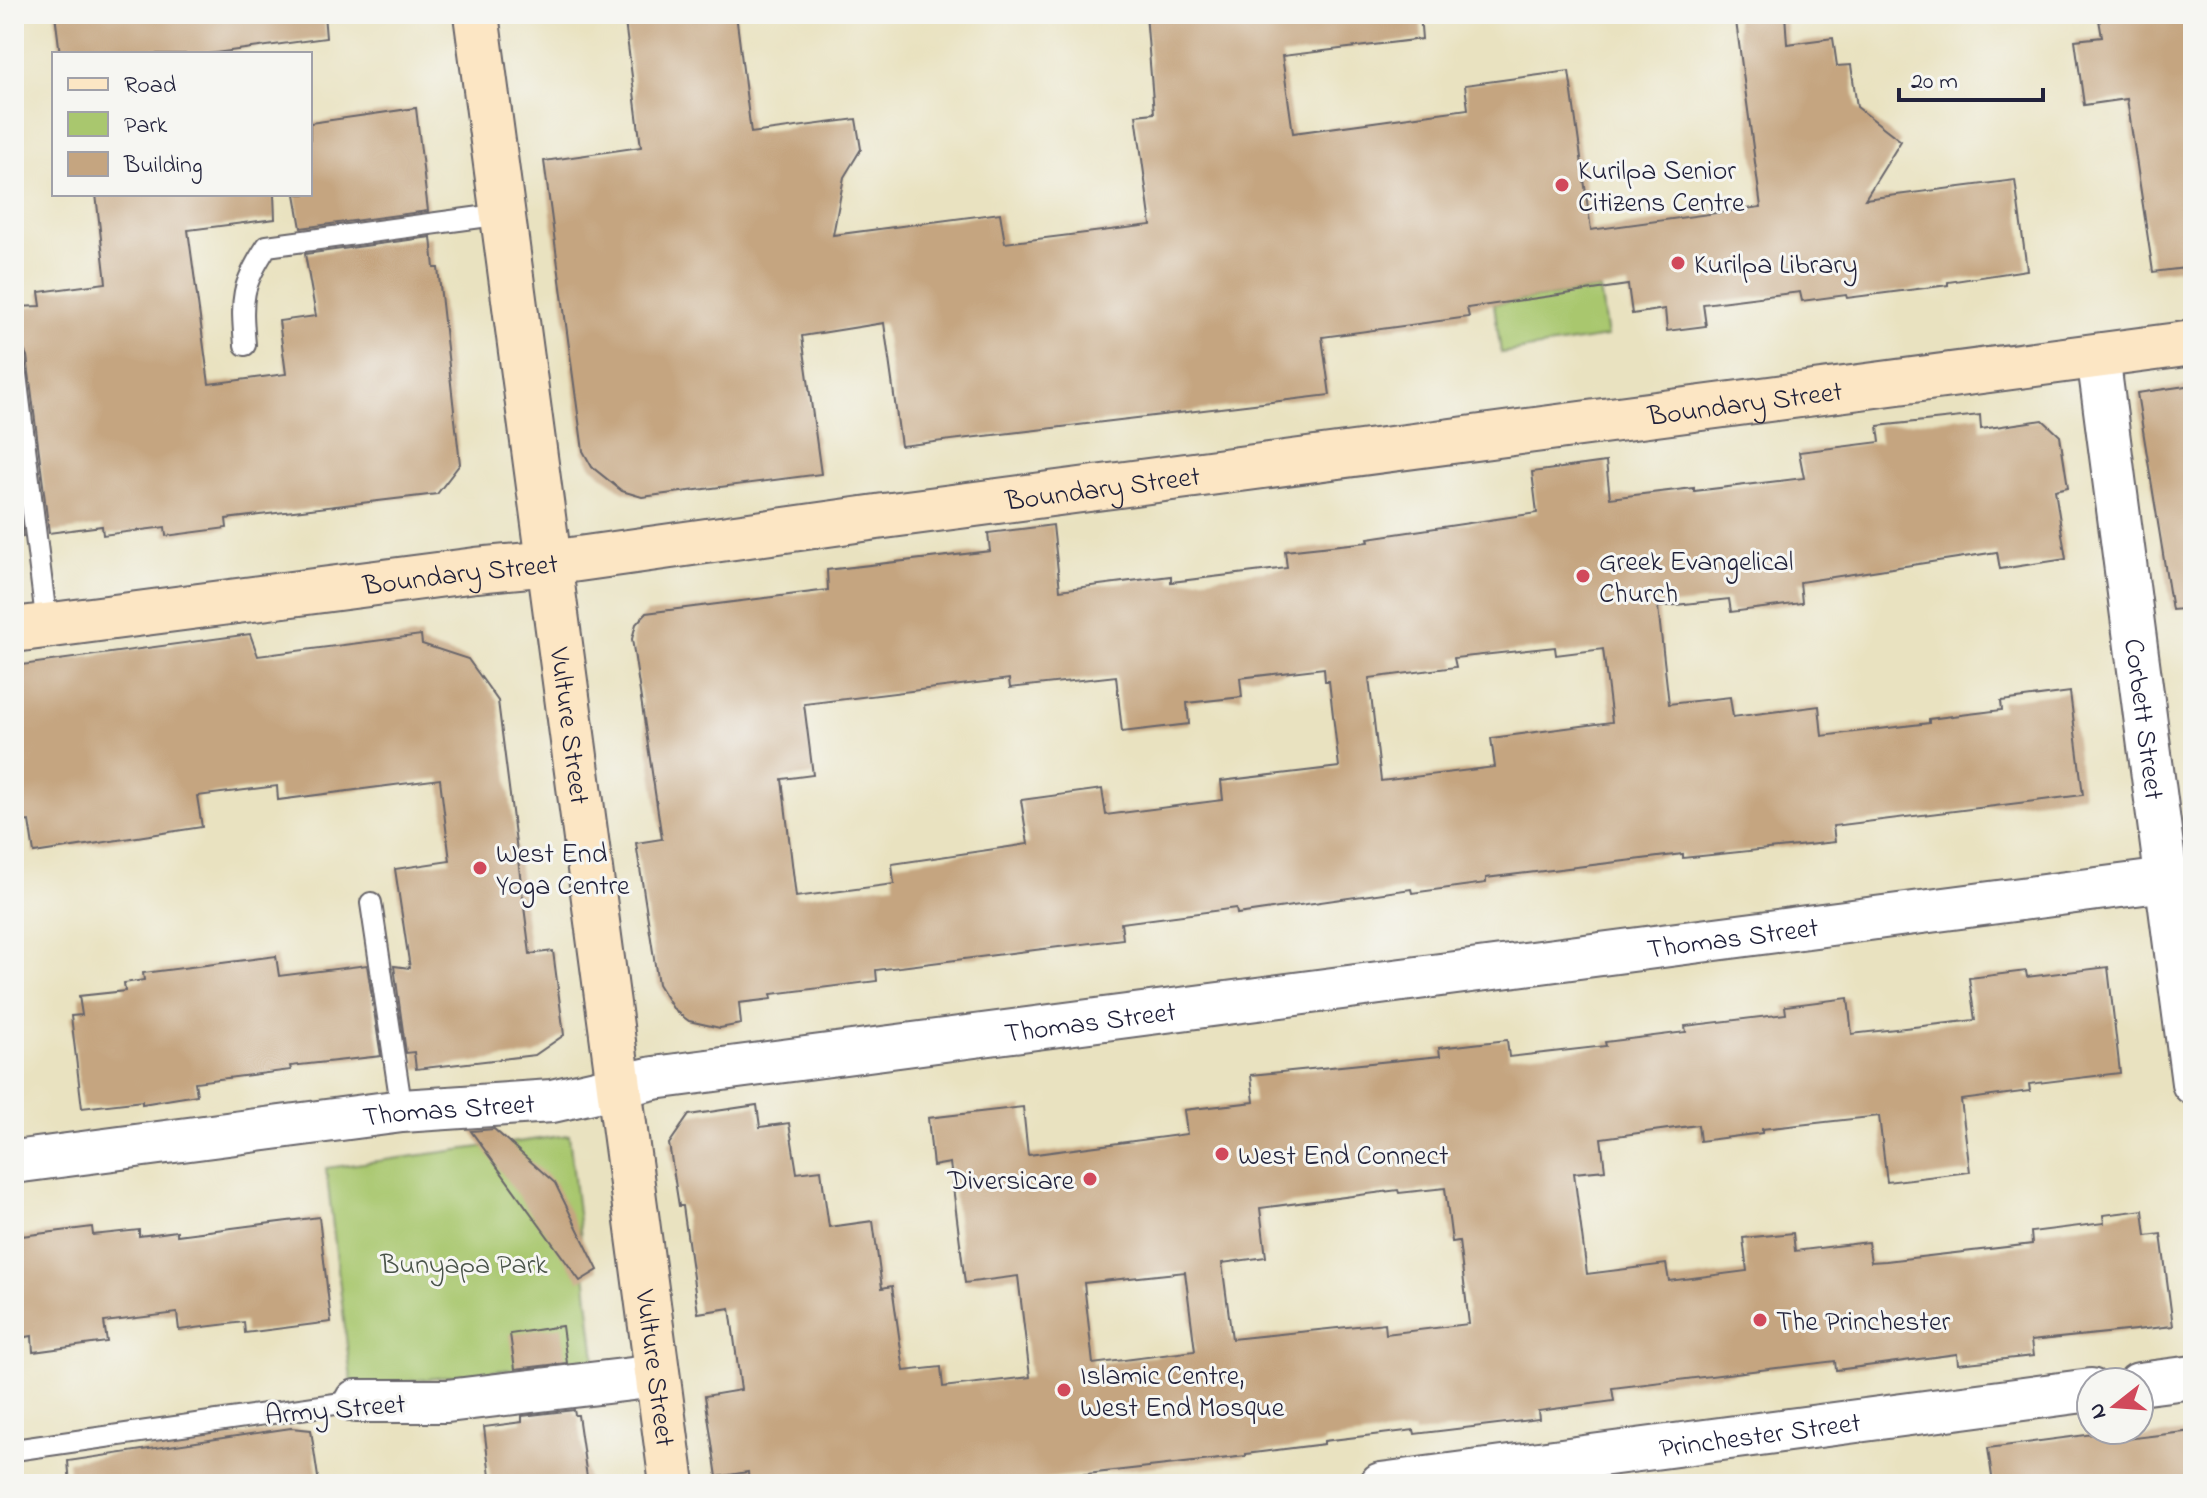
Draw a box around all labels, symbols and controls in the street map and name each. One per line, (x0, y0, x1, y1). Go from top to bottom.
legend (52, 52, 312, 196)
scale bar (1899, 52, 2043, 102)
text: 20 m (1911, 65, 1958, 100)
text: Road (124, 69, 177, 104)
text: Park (124, 109, 168, 144)
text: Building (123, 149, 203, 184)
place label: Kurilpa Senior Citizens Centre (1578, 152, 1745, 225)
marker: Kurilpa Senior Citizens Centre (1553, 176, 1571, 194)
place label: Kurilpa Library (1694, 246, 1858, 287)
marker: Kurilpa Library (1669, 254, 1687, 272)
street label: Boundary Street (1645, 373, 1845, 439)
street label: Boundary Street (1002, 457, 1203, 524)
place label: Greek Evangelical Church (1599, 543, 1793, 616)
street label: Boundary Street (360, 545, 561, 609)
marker: Greek Evangelical Church (1574, 567, 1592, 585)
street label: Corbett Street (2111, 636, 2173, 803)
street label: Vulture Street (537, 644, 598, 807)
place label: West End Yoga Centre (496, 835, 630, 908)
marker: West End Yoga Centre (471, 859, 489, 877)
street label: Thomas Street (1645, 909, 1821, 972)
street label: Thomas Street (1002, 993, 1179, 1056)
street label: Thomas Street (360, 1085, 536, 1140)
place label: West End Connect (1238, 1137, 1448, 1178)
marker: West End Connect (1213, 1145, 1231, 1163)
place label: Diversicare (946, 1162, 1074, 1203)
marker: Diversicare (1081, 1170, 1099, 1188)
park label: Bunyapa Park (379, 1246, 548, 1287)
street label: Vulture Street (622, 1286, 684, 1450)
place label: The Princhester (1776, 1303, 1950, 1344)
marker: The Princhester (1751, 1311, 1769, 1329)
place label: Islamic Centre, West End Mosque (1080, 1357, 1285, 1430)
north arrow (2075, 1366, 2155, 1446)
marker: Islamic Centre, West End Mosque (1055, 1381, 1073, 1399)
street label: Army Street (263, 1385, 407, 1438)
text: N (2081, 1399, 2116, 1423)
street label: Princhester Street (1657, 1404, 1863, 1471)

